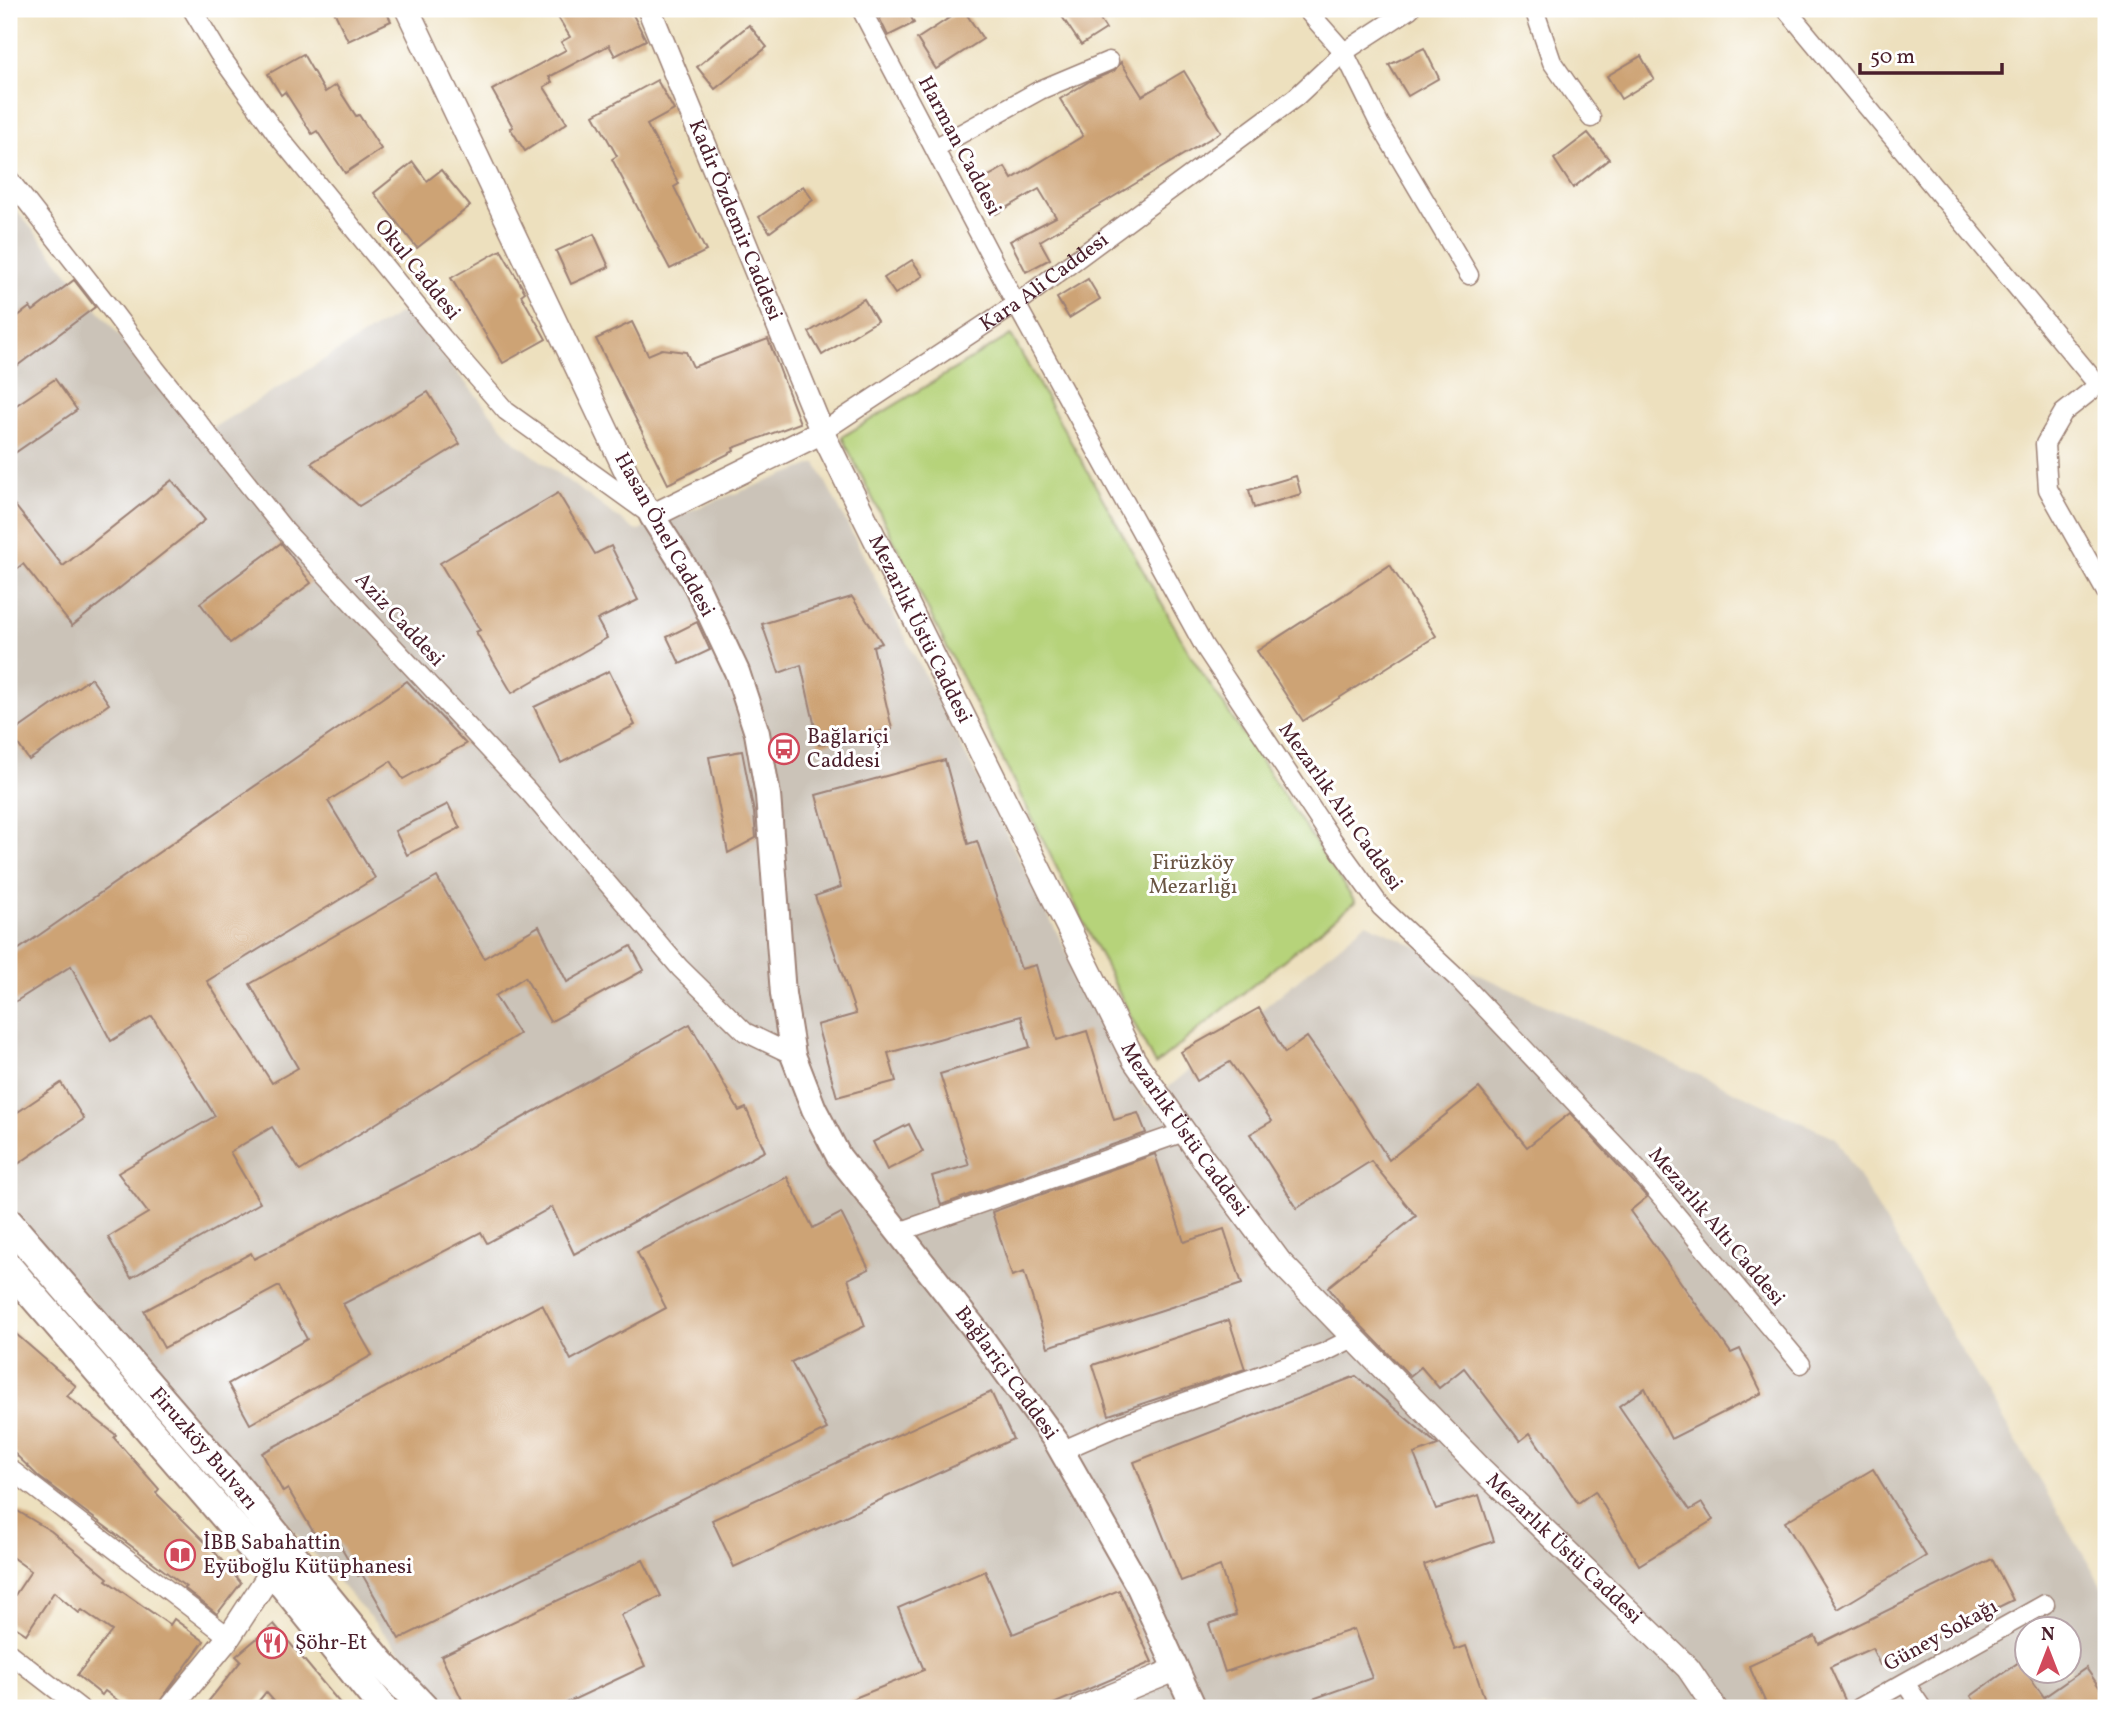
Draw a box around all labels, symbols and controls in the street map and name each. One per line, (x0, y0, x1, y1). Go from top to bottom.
scale bar (1860, 32, 2001, 76)
text: 50 m (1870, 43, 1915, 72)
street label: Harman Caddesi (910, 71, 1008, 221)
street label: Kadir Özdemir Caddesi (681, 115, 789, 325)
street label: Okul Caddesi (367, 213, 467, 327)
street label: Kara Ali Caddesi (974, 226, 1115, 339)
street label: Hasan Önel Caddesi (607, 448, 721, 622)
street label: Mezarlık Üstü Caddesi (861, 530, 979, 728)
street label: Aziz Caddesi (348, 566, 450, 674)
street label: Mezarlık Altı Caddesi (1271, 717, 1409, 897)
place label: Bağlariçi Caddesi (807, 723, 889, 776)
bus stop icon: Bağlariçi Caddesi (767, 732, 801, 766)
park label: Firüzköy Mezarlığı (1149, 849, 1237, 902)
street label: Mezarlık Üstü Caddesi (1113, 1038, 1256, 1223)
street label: Mezarlık Altı Caddesi (1641, 1141, 1791, 1313)
street label: Bağlariçi Caddesi (948, 1300, 1065, 1446)
street label: Firuzköy Bulvarı (143, 1381, 265, 1516)
street label: Mezarlık Üstü Caddesi (1479, 1466, 1649, 1631)
place label: İBB Sabahattin Eyüboğlu Kütüphanesi (203, 1529, 412, 1582)
library icon: İBB Sabahattin Eyüboğlu Kütüphanesi (163, 1538, 197, 1572)
street label: Güney Sokağı (1879, 1593, 2003, 1679)
north arrow (2014, 1616, 2084, 1686)
text: N (2041, 1622, 2055, 1648)
restaurant icon: Şöhr-Et (255, 1626, 289, 1660)
place label: Şöhr-Et (295, 1629, 367, 1658)

